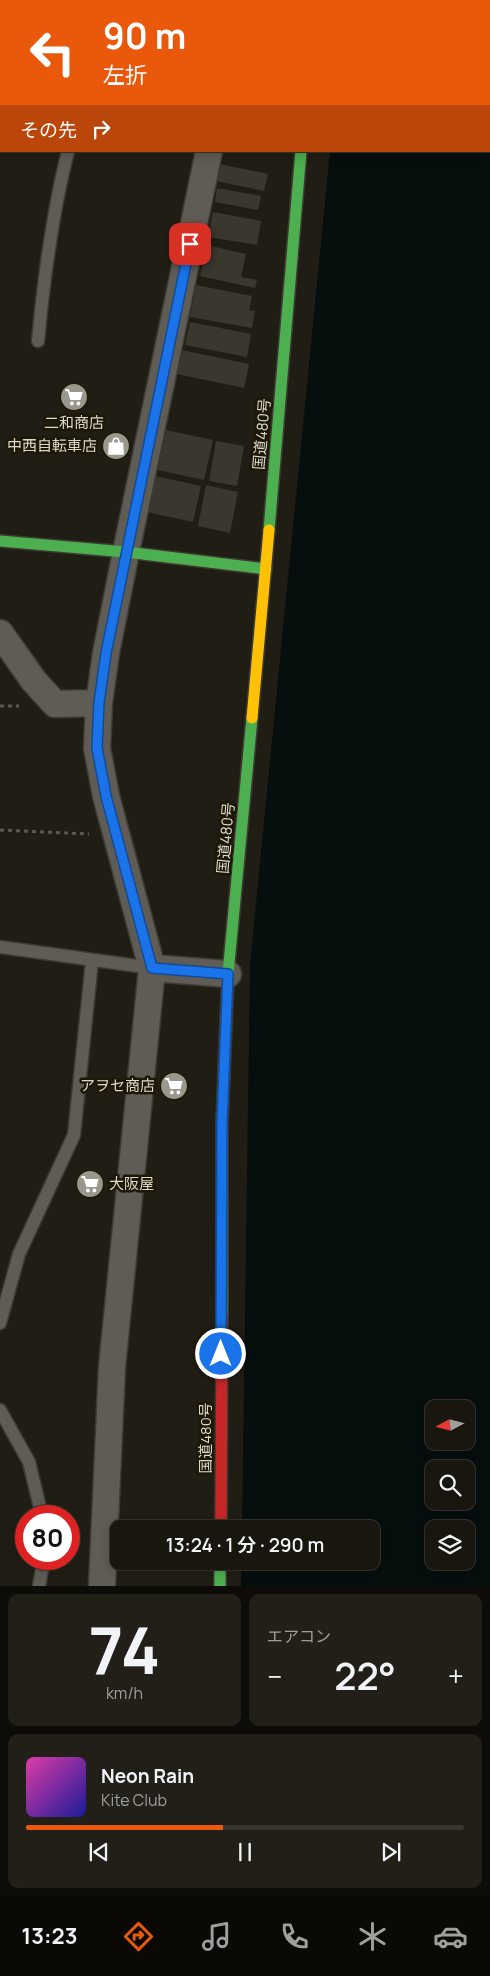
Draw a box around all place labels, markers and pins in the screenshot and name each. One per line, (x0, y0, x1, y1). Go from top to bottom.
pin (169, 223, 211, 265)
supermarket icon: 二和商店 (59, 382, 89, 412)
place label: 二和商店 (44, 412, 104, 433)
shop icon: 中西自転車店 (101, 431, 131, 461)
place label: 中西自転車店 (7, 435, 97, 456)
supermarket icon: アヲセ商店 (159, 1071, 189, 1101)
place label: アヲセ商店 (80, 1075, 155, 1096)
supermarket icon: 大阪屋 (75, 1169, 105, 1199)
place label: 大阪屋 (109, 1173, 154, 1194)

